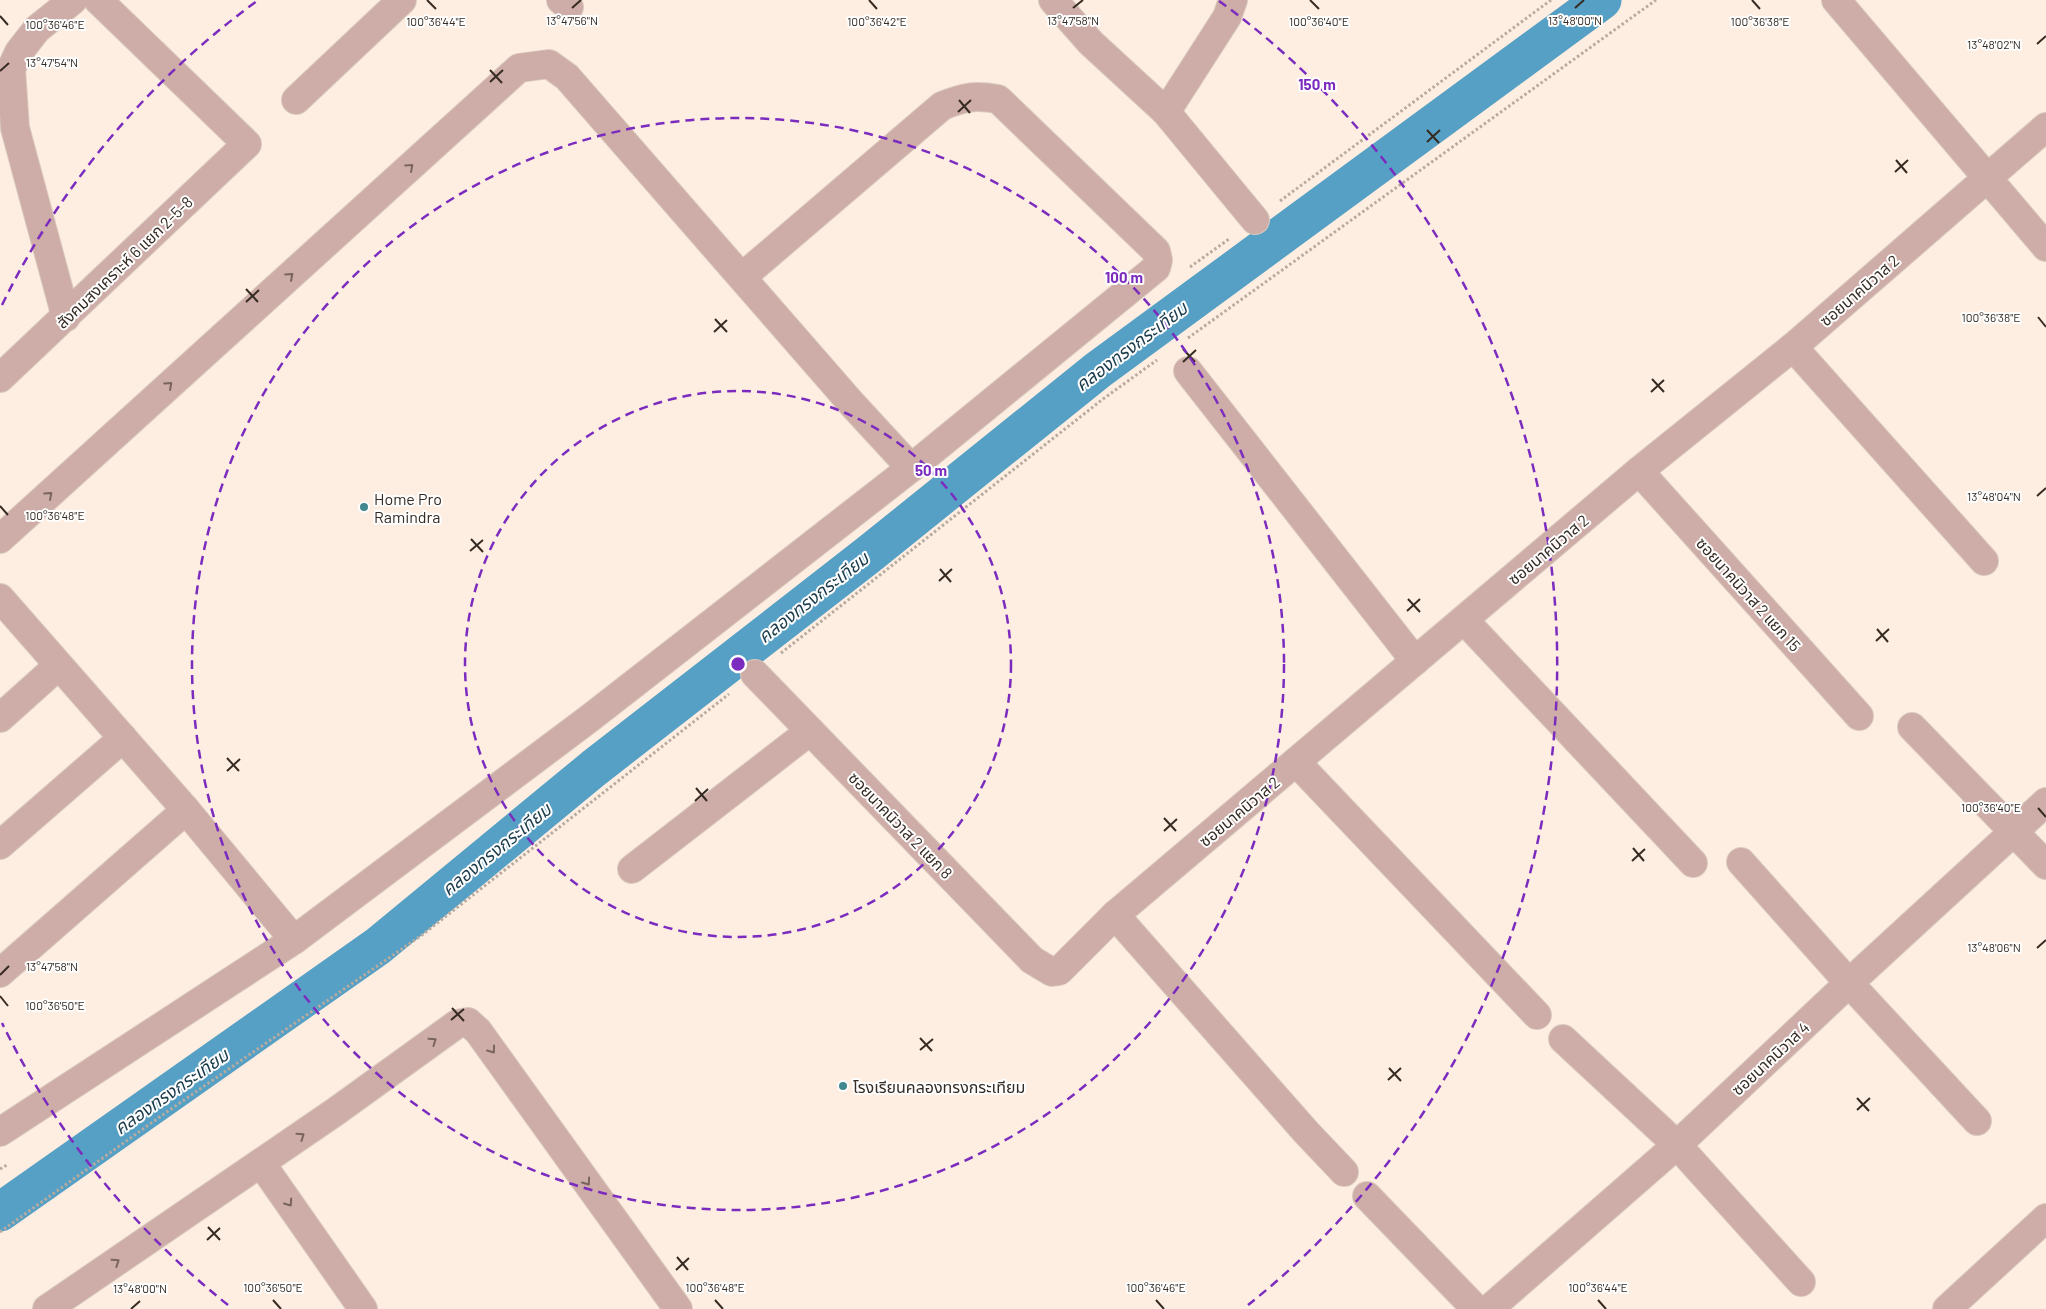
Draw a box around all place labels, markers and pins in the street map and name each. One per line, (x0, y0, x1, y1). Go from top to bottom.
place label: Home Pro Ramindra (374, 489, 442, 526)
marker: Home Pro Ramindra (358, 501, 370, 513)
centre of rings (729, 655, 747, 673)
place label: โรงเรียนคลองทรงกระเทียม (853, 1077, 1025, 1096)
marker: โรงเรียนคลองทรงกระเทียม (837, 1080, 849, 1092)

